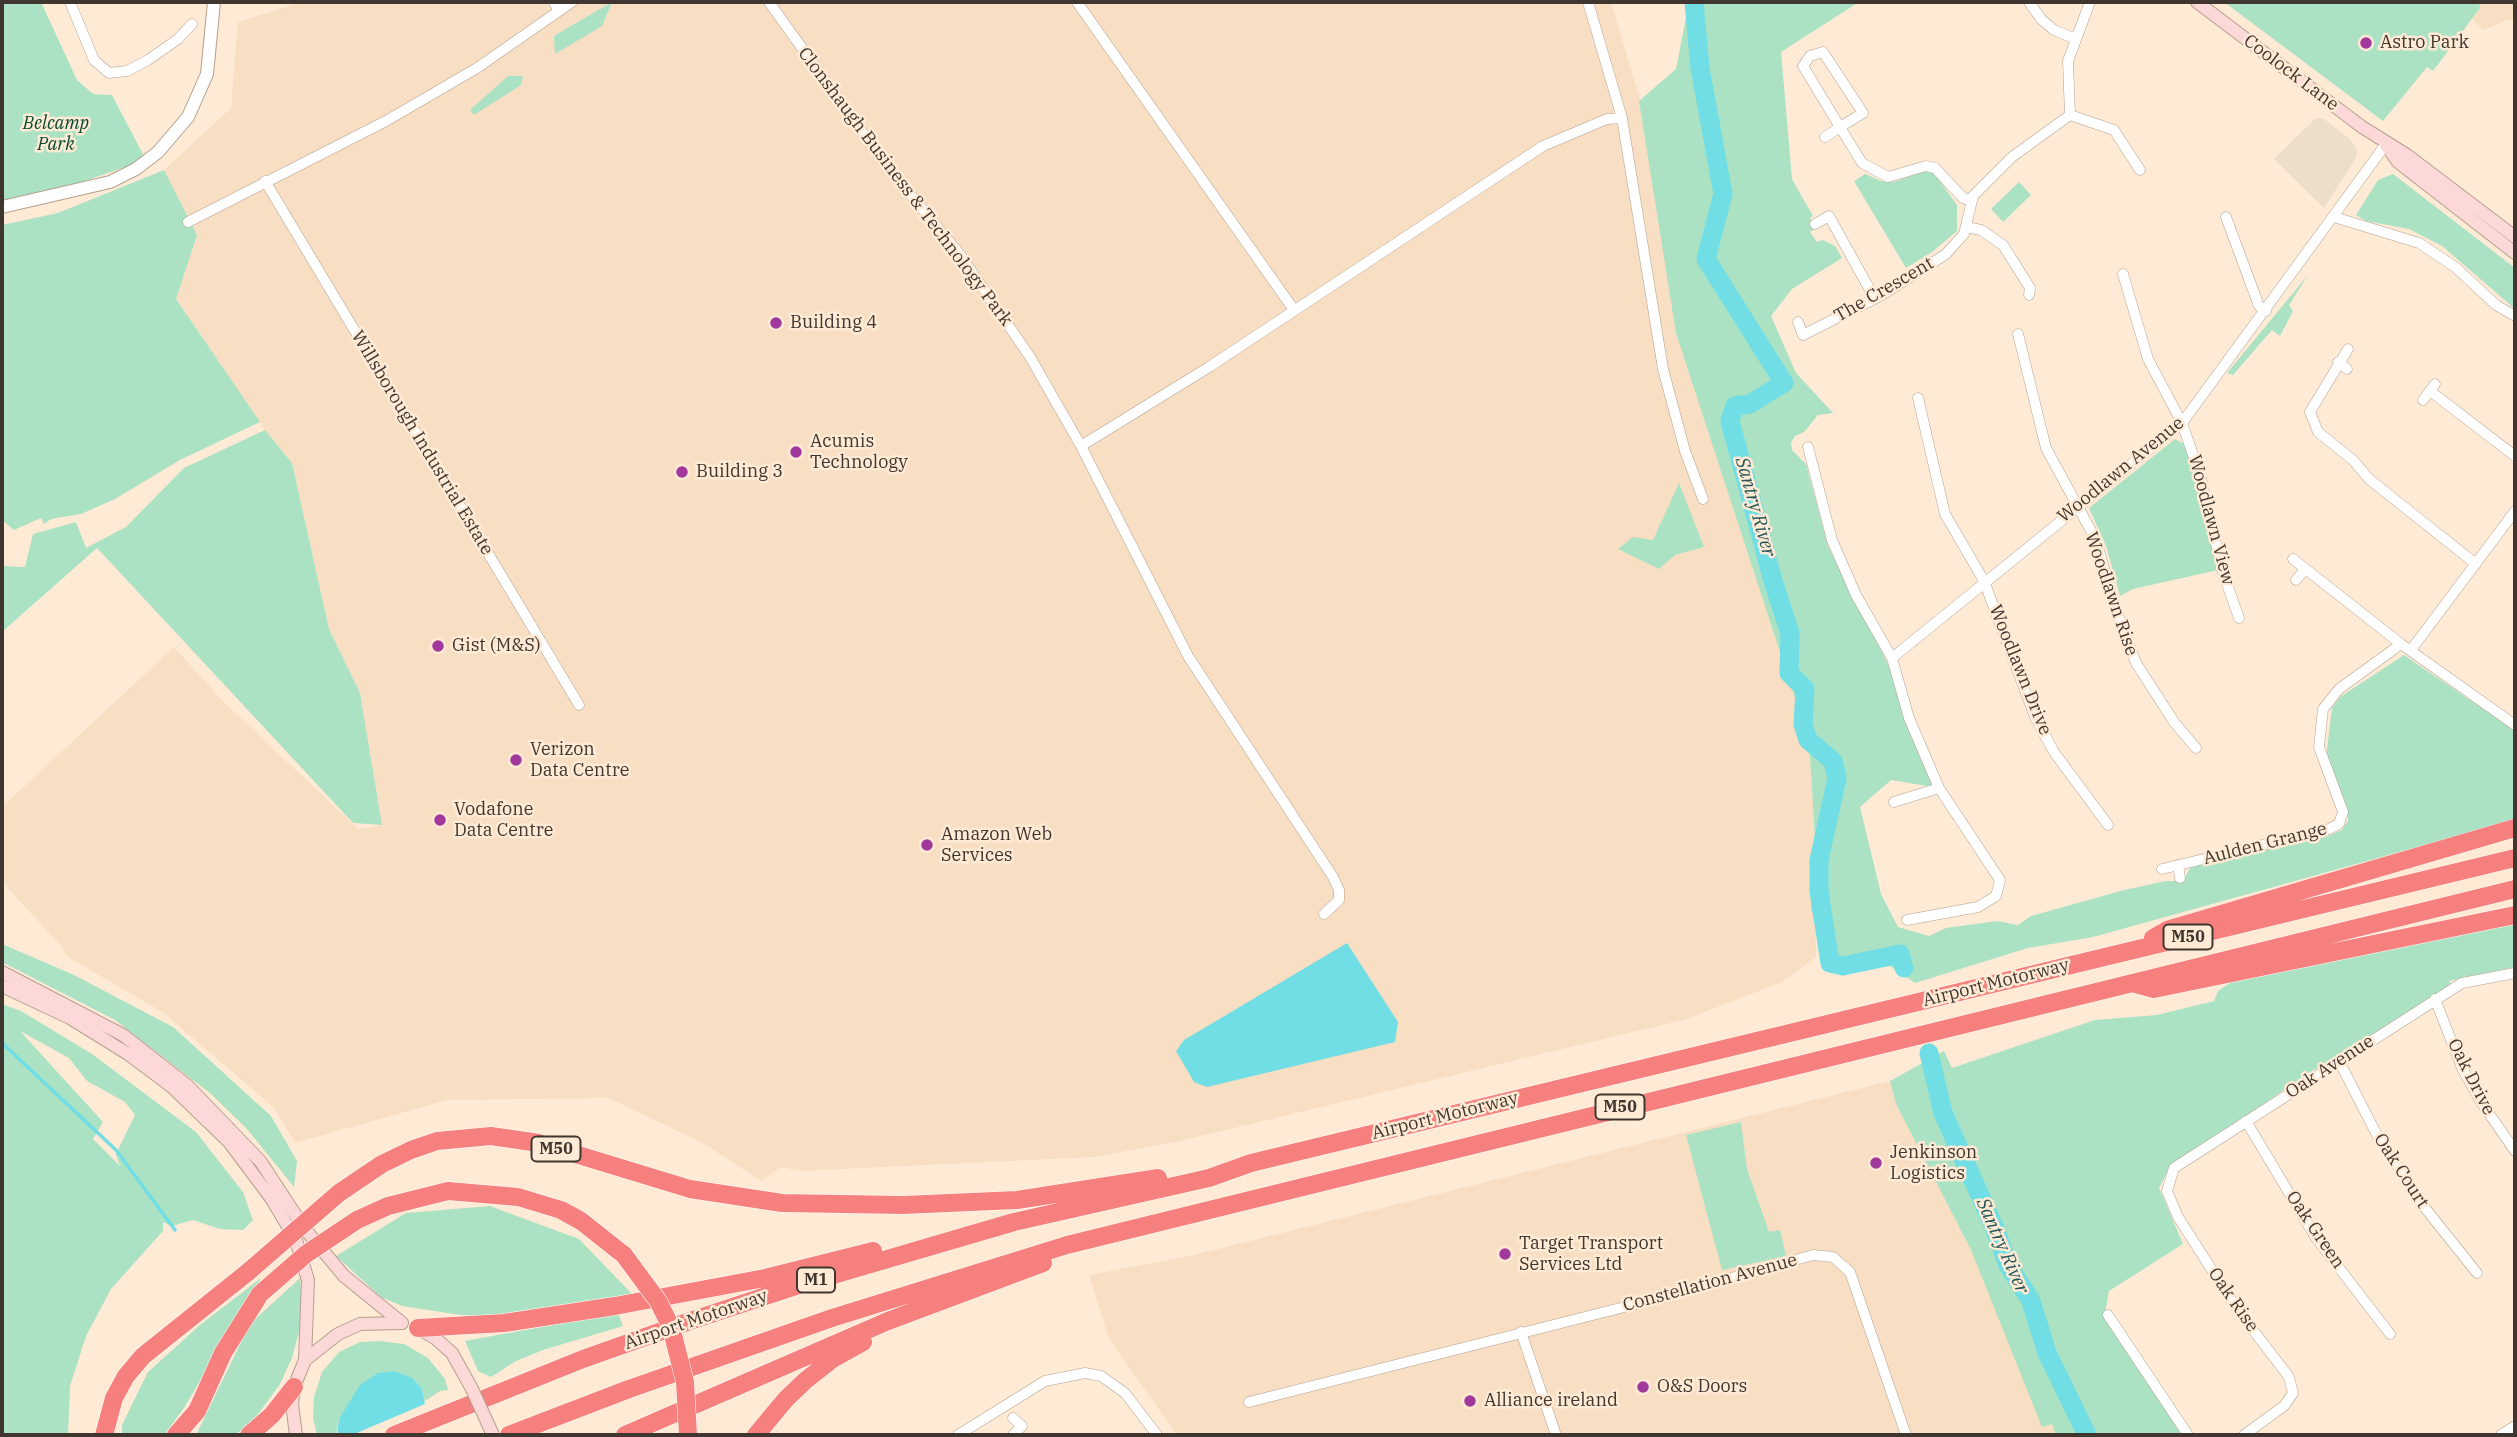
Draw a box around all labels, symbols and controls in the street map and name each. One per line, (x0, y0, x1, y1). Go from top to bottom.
street label: Coolock Lane (2239, 30, 2343, 116)
place label: Astro Park (2380, 32, 2469, 54)
marker: Astro Park (2358, 35, 2374, 51)
street label: Clonshaugh Business & Technology Park (793, 43, 1017, 331)
park label: Belcamp Park (23, 113, 89, 156)
street label: The Crescent (1830, 253, 1938, 327)
place label: Building 4 (790, 312, 877, 334)
marker: Building 4 (768, 315, 784, 331)
street label: Willsborough Industrial Estate (346, 327, 498, 559)
street label: Woodlawn Avenue (2053, 412, 2189, 528)
place label: Acumis Technology (810, 431, 908, 474)
marker: Acumis Technology (788, 444, 804, 460)
street label: Woodlawn View (2183, 453, 2239, 587)
water label: Santry River (1730, 455, 1780, 559)
place label: Building 3 (696, 461, 783, 483)
marker: Building 3 (674, 464, 690, 480)
street label: Woodlawn Rise (2080, 529, 2142, 659)
street label: Woodlawn Drive (1984, 602, 2056, 738)
place label: Gist (M&S) (452, 635, 541, 657)
marker: Gist (M&S) (430, 638, 446, 654)
place label: Verizon Data Centre (530, 739, 629, 782)
marker: Verizon Data Centre (508, 752, 524, 768)
place label: Vodafone Data Centre (454, 799, 553, 842)
marker: Vodafone Data Centre (432, 812, 448, 828)
street label: Aulden Grange (2201, 818, 2329, 870)
place label: Amazon Web Services (941, 824, 1052, 866)
marker: Amazon Web Services (919, 837, 935, 853)
road number: M50 (2164, 925, 2212, 950)
street label: Airport Motorway (1921, 954, 2071, 1012)
street label: Oak Avenue (2282, 1031, 2378, 1103)
street label: Oak Drive (2443, 1035, 2499, 1119)
street label: Airport Motorway (1370, 1087, 1520, 1145)
road number: M50 (1596, 1094, 1644, 1120)
street label: Oak Court (2369, 1130, 2433, 1212)
road number: M50 (532, 1136, 580, 1162)
place label: Jenkinson Logistics (1890, 1142, 1977, 1184)
marker: Jenkinson Logistics (1868, 1155, 1884, 1171)
street label: Oak Green (2281, 1187, 2349, 1273)
water label: Santry River (1971, 1195, 2033, 1297)
place label: Target Transport Services Ltd (1519, 1233, 1663, 1276)
marker: Target Transport Services Ltd (1497, 1246, 1513, 1262)
street label: Constellation Avenue (1621, 1249, 1799, 1317)
street label: Oak Rise (2203, 1264, 2263, 1336)
road number: M1 (797, 1268, 835, 1292)
street label: Airport Motorway (622, 1285, 770, 1355)
place label: O&S Doors (1657, 1376, 1747, 1398)
marker: O&S Doors (1635, 1379, 1651, 1395)
place label: Alliance ireland (1484, 1390, 1618, 1412)
marker: Alliance ireland (1462, 1393, 1478, 1409)

